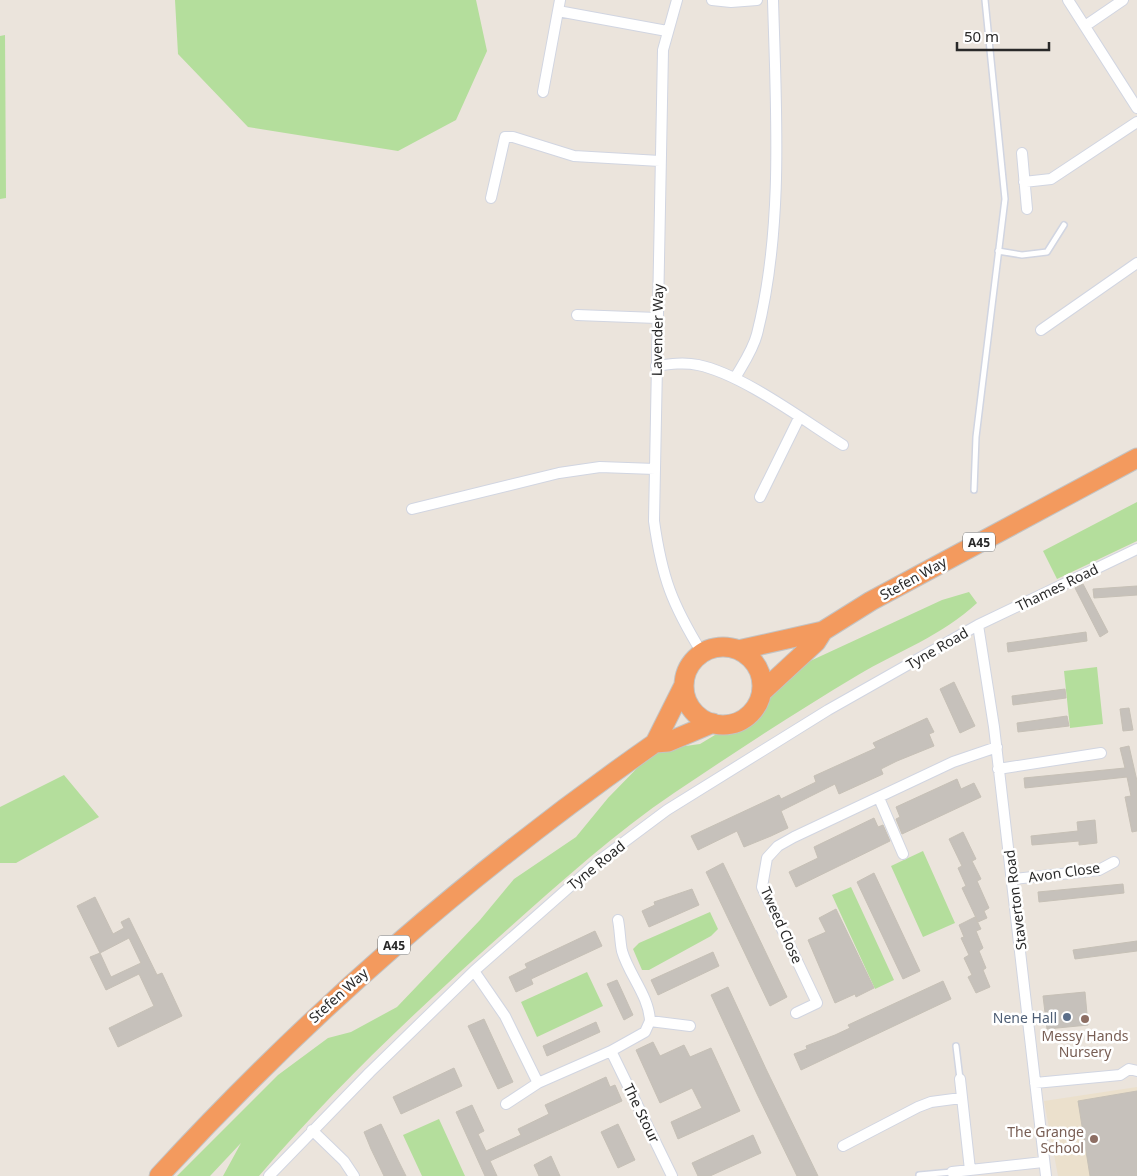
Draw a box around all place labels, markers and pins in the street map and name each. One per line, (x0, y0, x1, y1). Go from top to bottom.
place label: Nene Hall (993, 1008, 1057, 1027)
marker: Nene Hall (1061, 1011, 1073, 1023)
marker: Messy Hands Nursery (1079, 1013, 1091, 1025)
place label: Messy Hands Nursery (1042, 1026, 1129, 1061)
place label: The Grange School (1007, 1122, 1084, 1157)
marker: The Grange School (1088, 1133, 1100, 1145)

